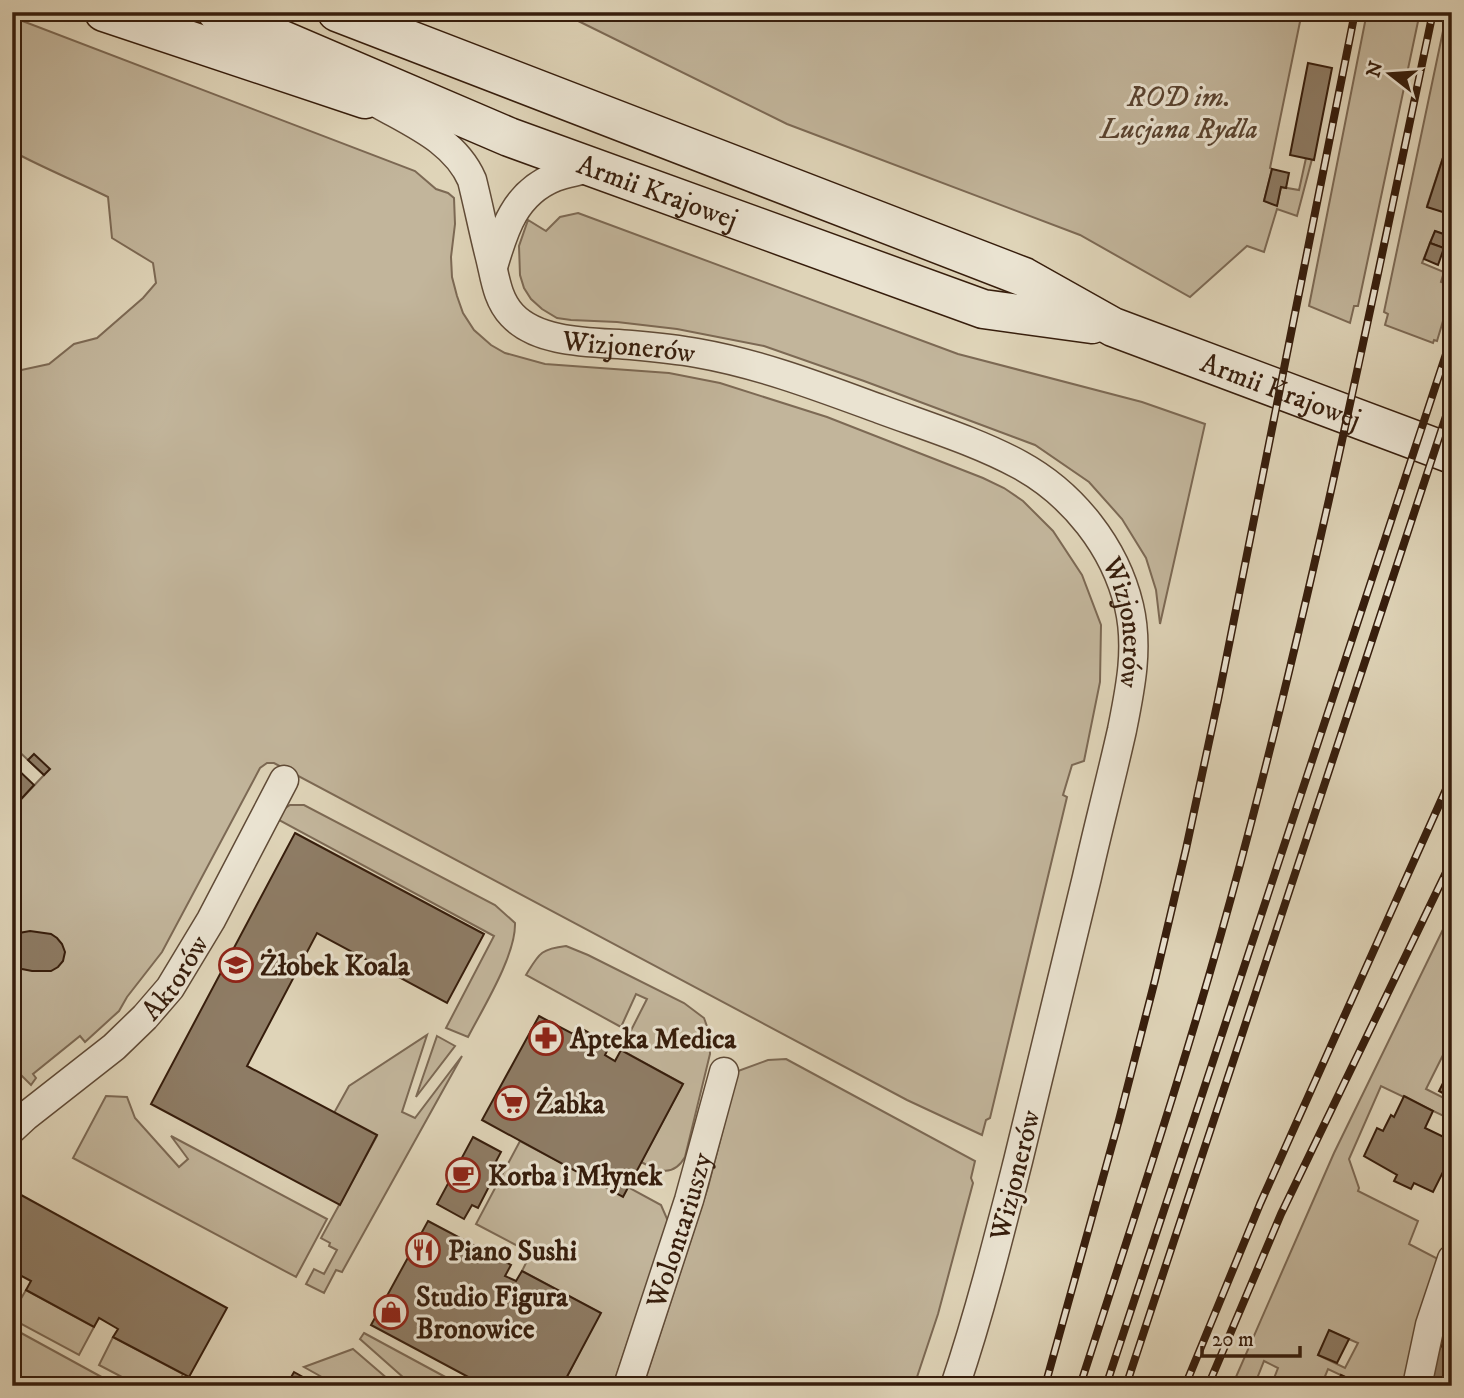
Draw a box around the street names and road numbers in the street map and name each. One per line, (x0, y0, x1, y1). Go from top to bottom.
street label: Armii Krajowej (572, 147, 742, 238)
street label: Wizjonerów (559, 323, 698, 371)
street label: Armii Krajowej (1196, 345, 1366, 437)
street label: Wizjonerów (1094, 551, 1149, 690)
street label: Aktorów (134, 929, 217, 1028)
street label: Wizjonerów (982, 1106, 1049, 1245)
street label: Wolontariuszy (639, 1148, 720, 1313)

